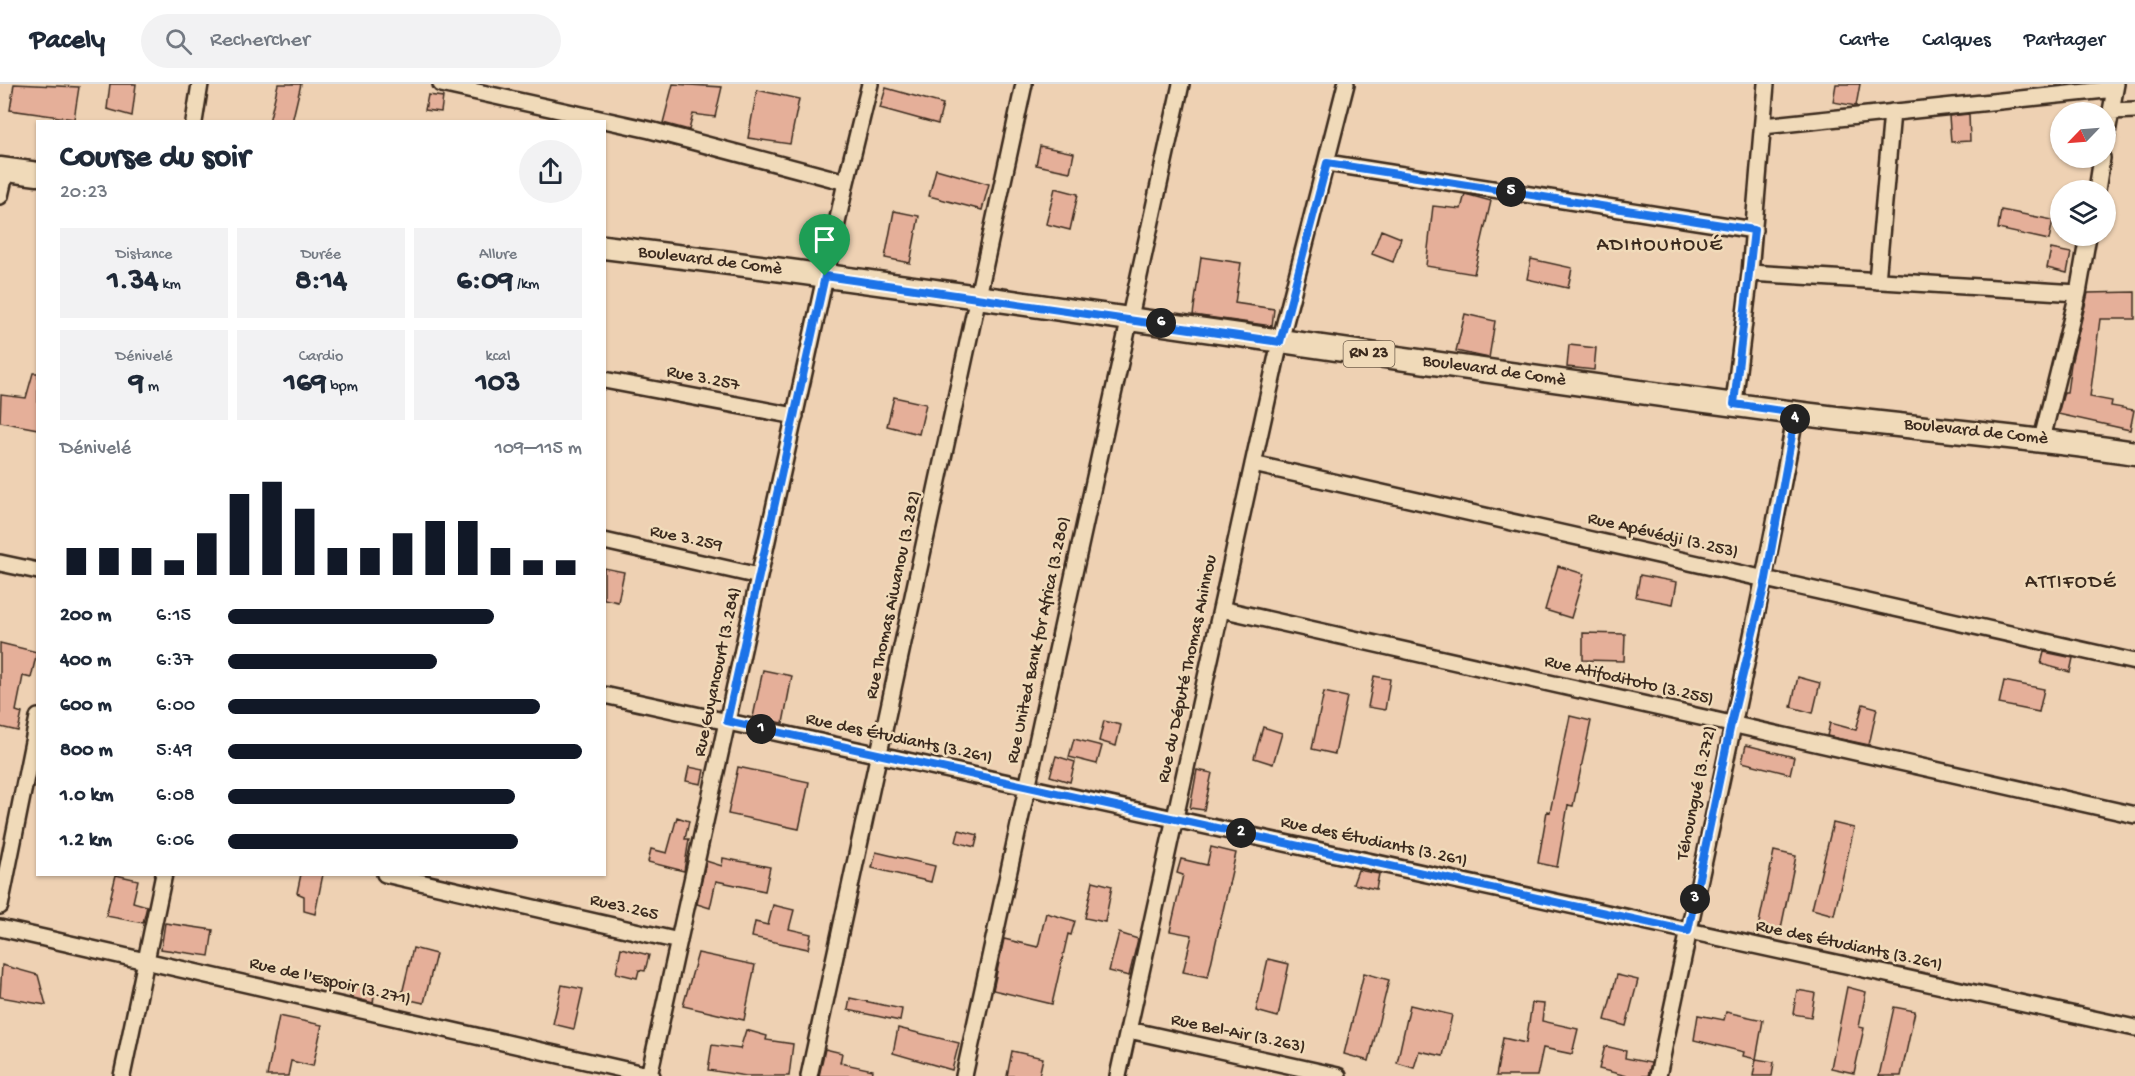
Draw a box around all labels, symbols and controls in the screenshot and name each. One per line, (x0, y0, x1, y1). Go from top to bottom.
search box (141, 14, 561, 68)
text: Pacely (30, 25, 105, 58)
icon: search (162, 25, 195, 58)
text: Rechercher (210, 28, 310, 54)
text: Carte (1839, 29, 1889, 54)
text: Calques (1922, 29, 1991, 54)
text: Partager (2024, 29, 2105, 54)
north arrow (2050, 102, 2116, 168)
map controls (2050, 102, 2116, 246)
text: Course du soir (60, 140, 250, 178)
button: share (519, 140, 582, 203)
pin: 5 (1496, 177, 1526, 207)
button: layers (2050, 180, 2116, 246)
text: 20:23 (60, 182, 108, 205)
text: 5 (1507, 182, 1515, 201)
pin (799, 214, 850, 276)
icon: arrive (808, 223, 841, 256)
district label: ADIHOUHOUÉ (1596, 234, 1724, 258)
street label: Boulevard de Comè (636, 242, 784, 280)
text: Distance (116, 246, 172, 265)
text: Durée (301, 246, 341, 265)
text: Allure (479, 246, 517, 265)
text: 1.34 (107, 265, 159, 300)
text: 8:14 (295, 265, 347, 300)
text: 6:09 (457, 265, 513, 300)
text: km (159, 276, 181, 295)
text: /km (513, 276, 539, 295)
pin: 6 (1146, 308, 1176, 338)
text: 6 (1157, 313, 1165, 332)
road number: RN 23 (1344, 341, 1394, 367)
text: Dénivelé (116, 348, 172, 367)
text: Cardio (299, 348, 343, 367)
text: kcal (486, 348, 510, 367)
street label: Boulevard de Comè (1420, 350, 1568, 392)
street label: Rue 3.257 (665, 362, 742, 396)
text: 9 (129, 367, 144, 402)
text: 169 (284, 367, 326, 402)
text: 103 (476, 367, 520, 402)
text: m (144, 378, 159, 397)
text: bpm (326, 378, 358, 397)
pin: 4 (1780, 404, 1810, 434)
text: 4 (1791, 409, 1799, 428)
street label: Boulevard de Comè (1902, 414, 2050, 450)
text: Dénivelé (60, 438, 131, 461)
text: 109–115 m (495, 438, 582, 461)
street label: Rue Thomas Aiwanou (3.282) (862, 489, 926, 701)
street label: Rue Apévédji (3.253) (1586, 508, 1740, 564)
street label: Rue United Bank for Africa (3.280) (1003, 515, 1075, 765)
street label: Rue 3.259 (648, 521, 724, 557)
street label: Rue du Député Thomas Ahinnou (1154, 553, 1223, 785)
district label: ATTIFODÉ (2025, 571, 2117, 595)
street label: Rue Guyancourt (3.284) (690, 585, 746, 759)
text: 200 m (60, 605, 111, 628)
text: 6:15 (156, 605, 191, 628)
text: 400 m (60, 650, 111, 673)
text: 6:37 (156, 650, 193, 673)
street label: Rue Atifoditoto (3.255) (1542, 651, 1716, 711)
text: 600 m (60, 695, 112, 718)
text: 6:00 (156, 695, 195, 718)
street label: Rue des Étudiants (3.261) (803, 709, 995, 769)
pin: 1 (746, 714, 776, 744)
text: 1 (758, 719, 764, 738)
street label: Téhoungué (3.272) (1672, 724, 1721, 863)
text: 800 m (60, 740, 113, 763)
text: 5:49 (156, 740, 192, 763)
text: 1.0 km (60, 785, 114, 808)
text: 6:08 (156, 785, 195, 808)
street label: Rue des Étudiants (3.261) (1278, 812, 1470, 872)
pin: 2 (1226, 818, 1256, 848)
text: 2 (1237, 823, 1245, 842)
text: 1.2 km (60, 830, 112, 853)
text: 6:06 (156, 830, 194, 853)
pin: 3 (1680, 884, 1710, 914)
text: 3 (1691, 889, 1699, 908)
street label: Rue3.265 (588, 890, 660, 926)
street label: Rue des Étudiants (3.261) (1753, 916, 1945, 976)
street label: Rue de l'Espoir (3.271) (247, 953, 413, 1011)
street label: Rue Bel-Air (3.263) (1169, 1009, 1307, 1059)

